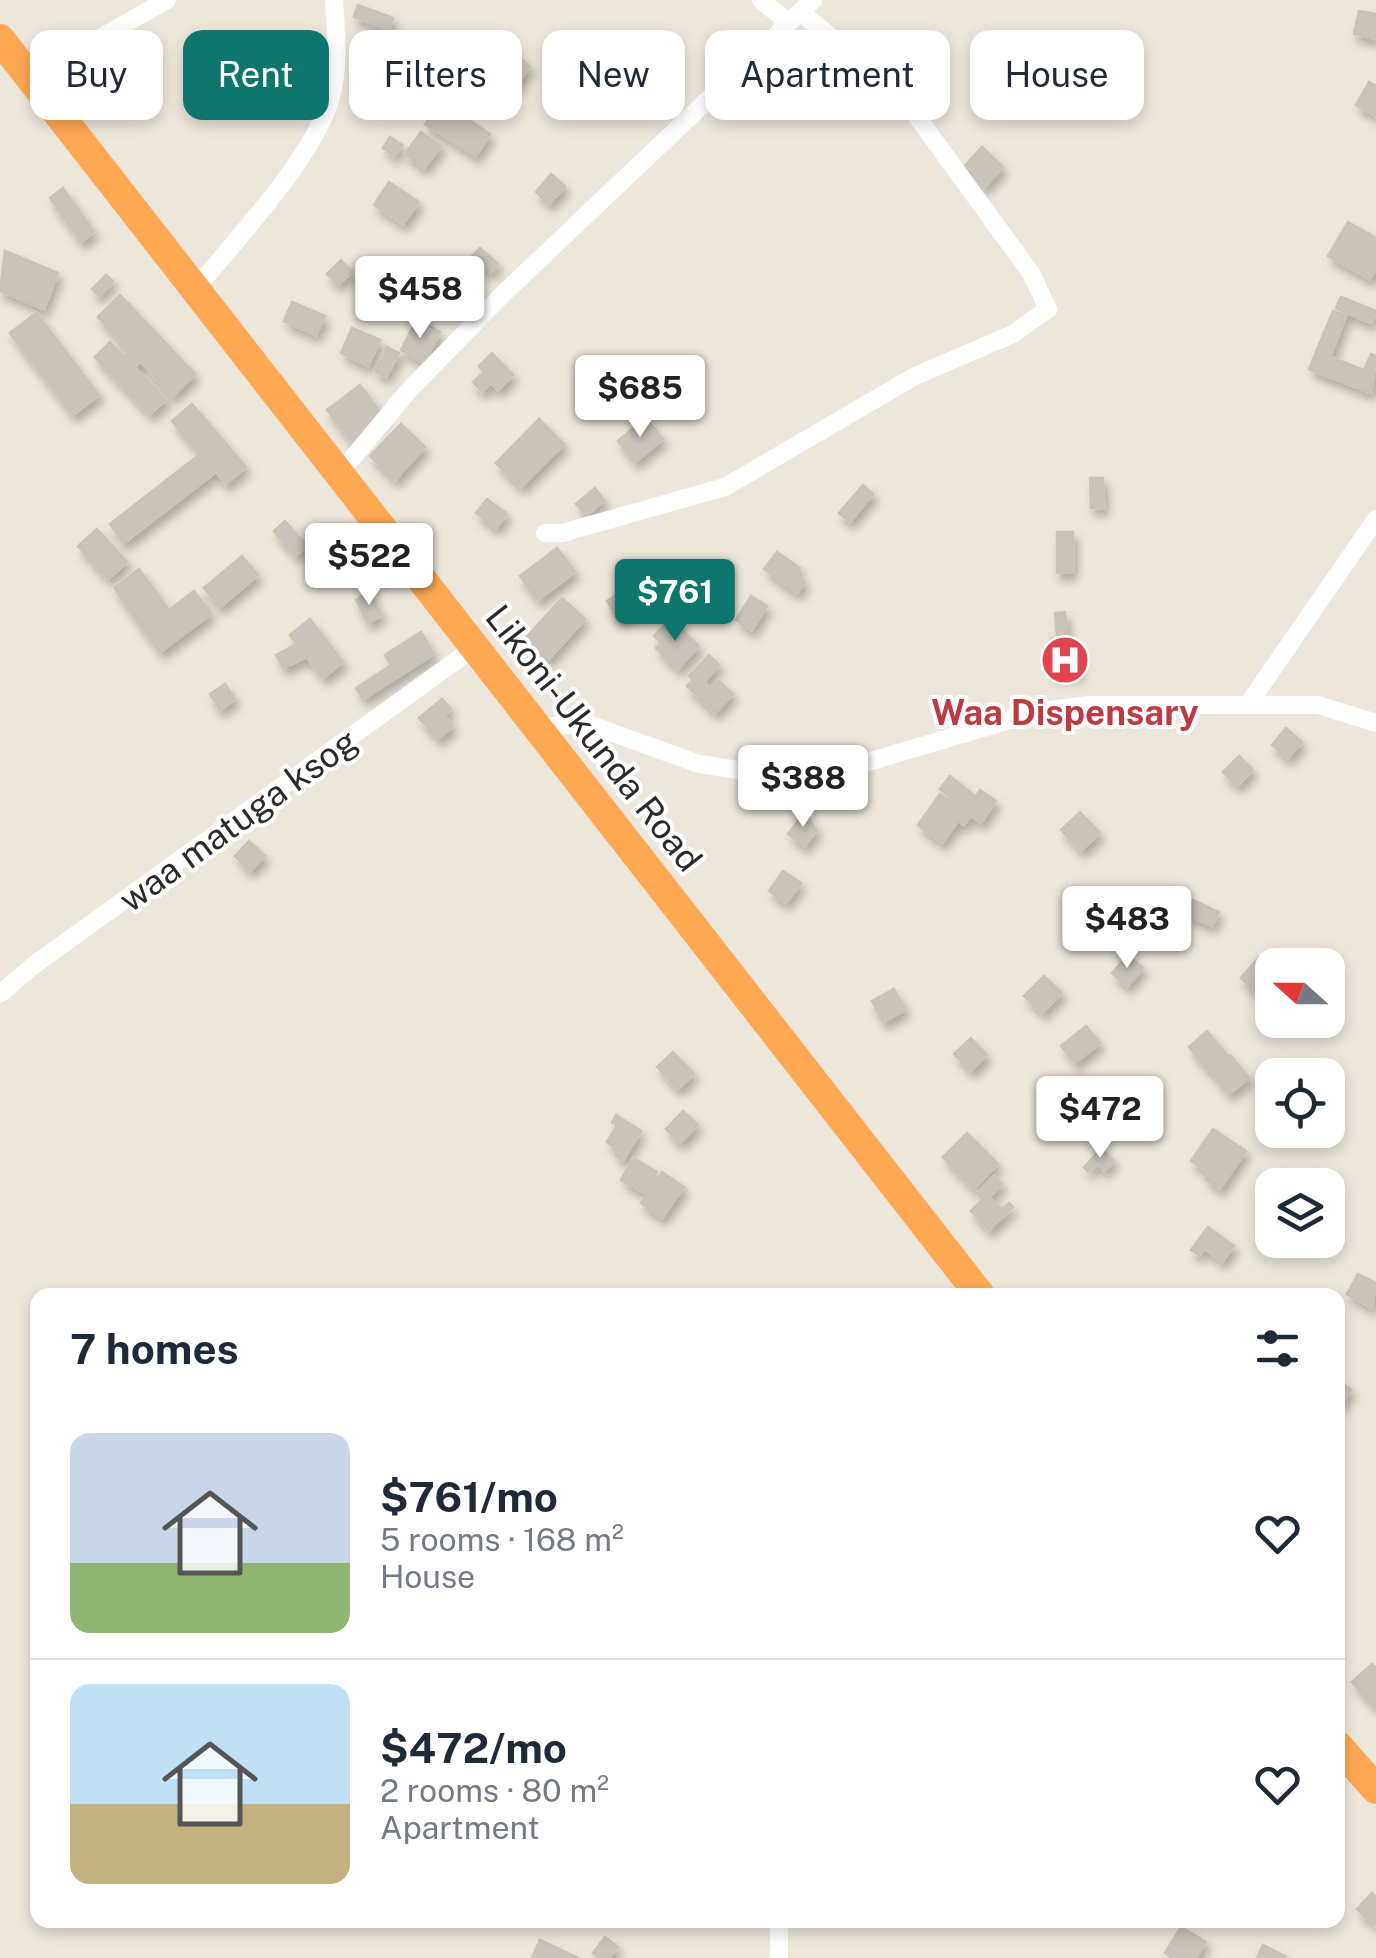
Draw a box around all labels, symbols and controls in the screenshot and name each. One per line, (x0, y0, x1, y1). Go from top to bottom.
chip: Buy (30, 30, 163, 120)
chip: Rent (183, 30, 329, 120)
chip: Filters (349, 30, 522, 120)
chip: New (542, 30, 685, 120)
chip: Apartment (705, 30, 950, 120)
chip: House (970, 30, 1144, 120)
pin: $458 (361, 256, 479, 341)
text: $458 (377, 270, 463, 307)
pin: $685 (581, 355, 699, 440)
text: $685 (597, 369, 683, 406)
pin: $522 (310, 523, 428, 608)
text: $522 (327, 537, 411, 574)
pin: $761 (616, 559, 734, 644)
text: $761 (637, 573, 713, 610)
street label: Likoni-Ukunda Road (478, 597, 710, 879)
hospital icon: Waa Dispensary (1039, 634, 1091, 686)
place label: Waa Dispensary (931, 692, 1199, 733)
street label: waa matuga ksog (111, 720, 365, 920)
pin: $388 (744, 745, 862, 830)
text: $388 (760, 759, 846, 796)
pin: $483 (1068, 886, 1186, 971)
text: $483 (1084, 900, 1170, 937)
north arrow (1255, 948, 1345, 1038)
map controls (1255, 948, 1345, 1258)
button: locate (1255, 1058, 1345, 1148)
pin: $472 (1041, 1076, 1159, 1161)
text: $472 (1058, 1090, 1142, 1127)
button: layers (1255, 1168, 1345, 1258)
icon: filters (1250, 1321, 1305, 1376)
text: 7 homes (70, 1324, 239, 1373)
text: $761/mo (380, 1472, 558, 1521)
icon: home (150, 1473, 270, 1593)
icon: heart (1250, 1506, 1305, 1561)
text: 5 rooms · 168 m² (380, 1521, 624, 1558)
text: House (380, 1558, 475, 1595)
text: $472/mo (380, 1723, 567, 1772)
icon: home (150, 1724, 270, 1844)
icon: heart (1250, 1757, 1305, 1812)
text: 2 rooms · 80 m² (380, 1772, 609, 1809)
text: Apartment (380, 1809, 540, 1846)

